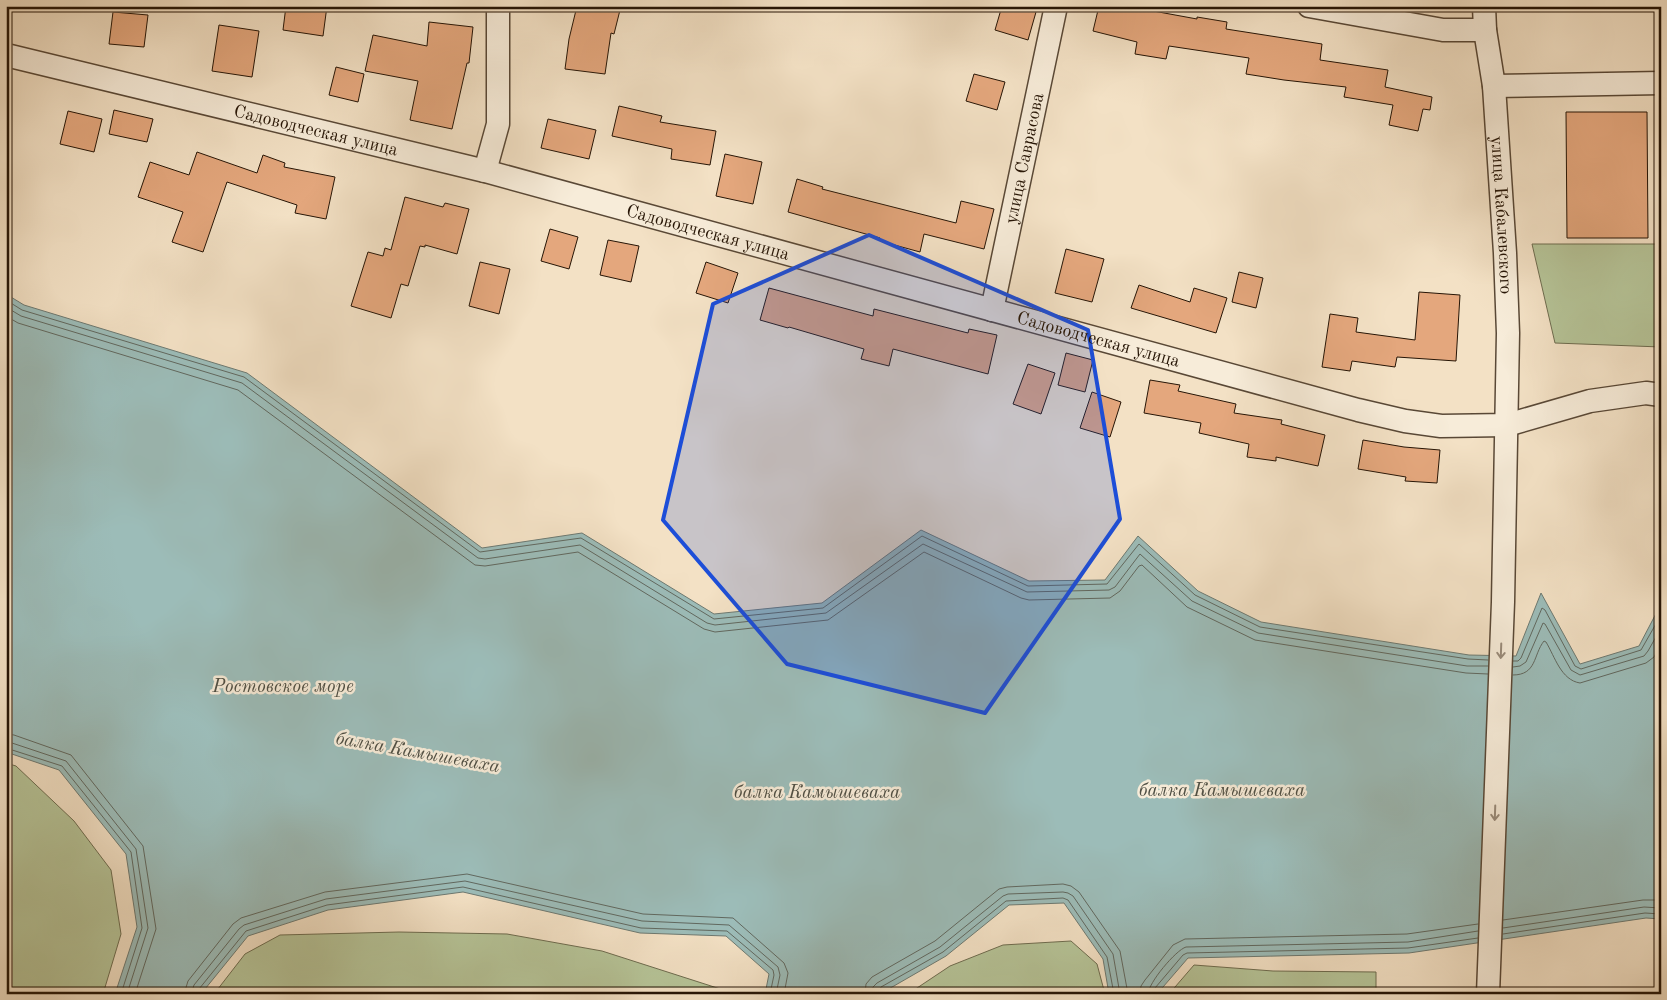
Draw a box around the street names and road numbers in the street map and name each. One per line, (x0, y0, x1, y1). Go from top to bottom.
street label: улица Саврасова (1002, 91, 1047, 226)
street label: Садоводческая улица (232, 103, 400, 160)
street label: улица Кабалевского (1487, 135, 1515, 295)
street label: Садоводческая улица (624, 202, 791, 264)
street label: Садоводческая улица (1015, 309, 1182, 371)

